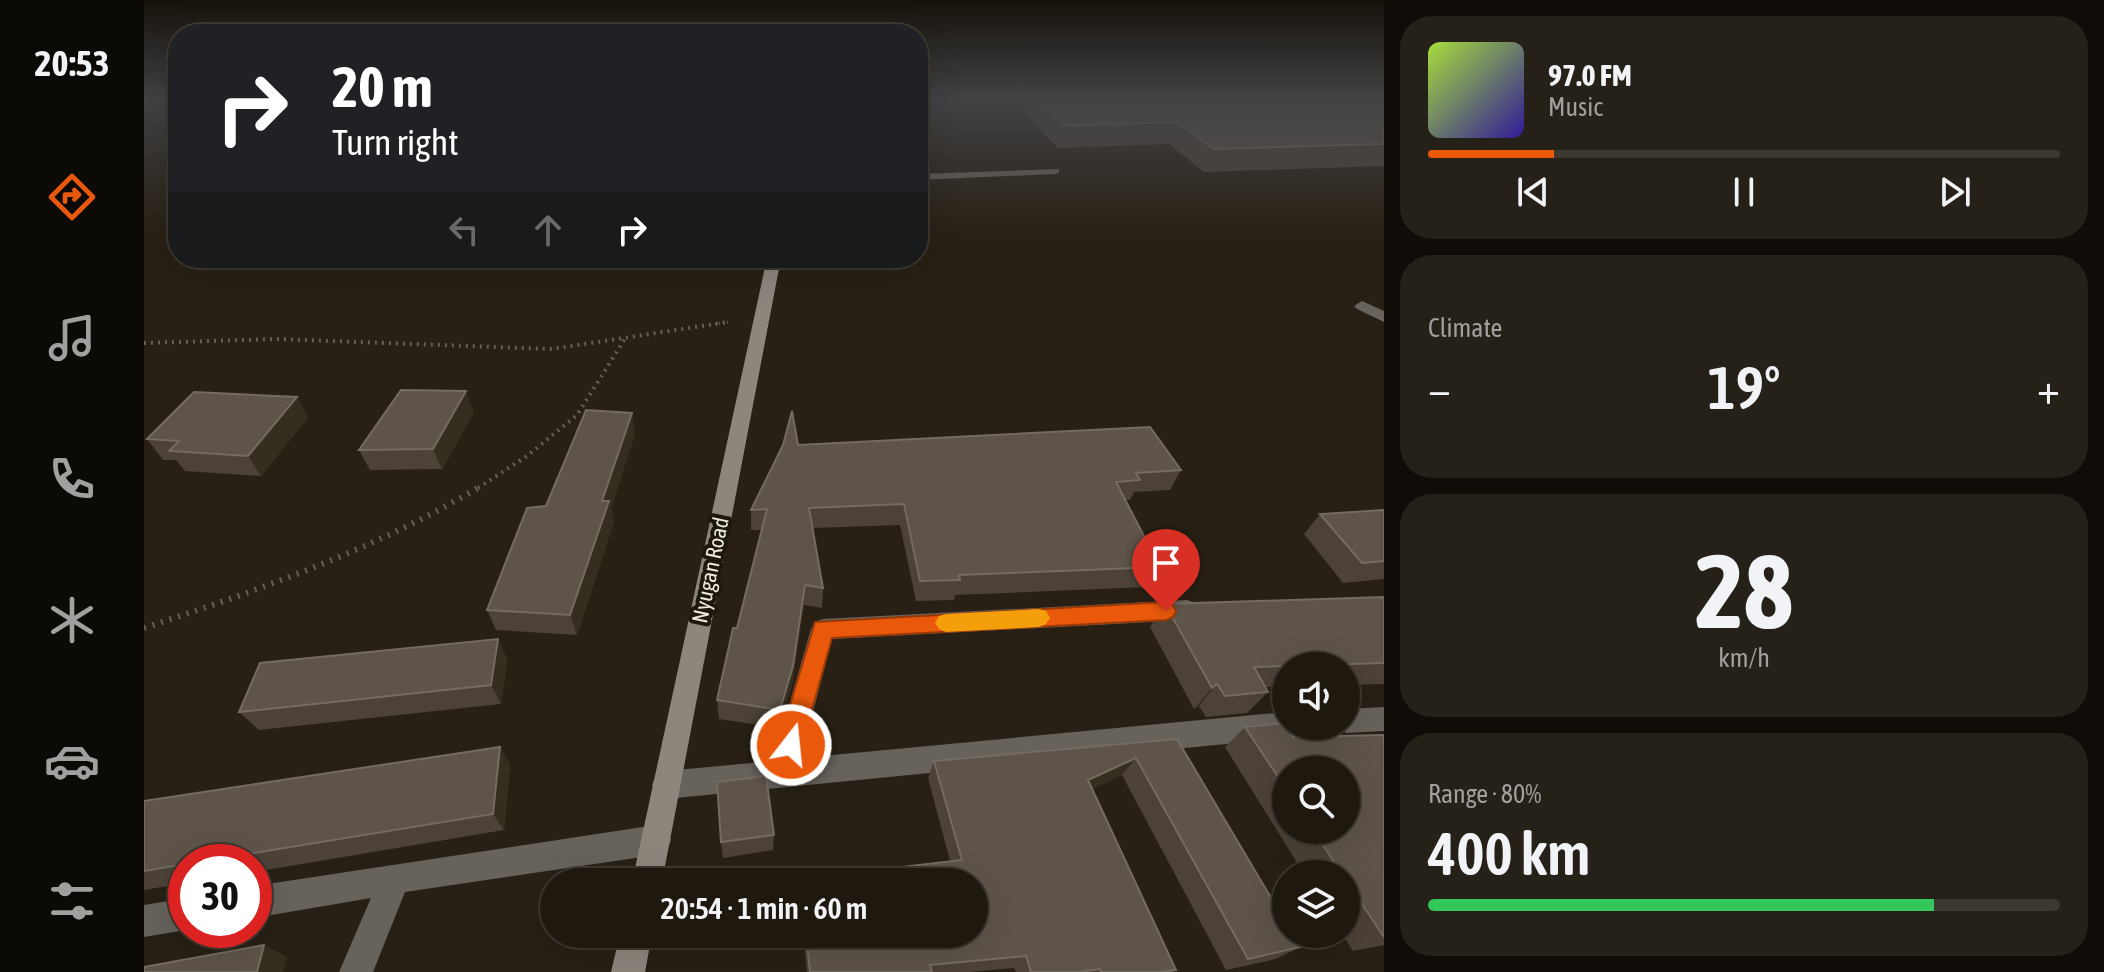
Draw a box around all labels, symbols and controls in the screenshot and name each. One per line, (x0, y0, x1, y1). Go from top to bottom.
text: 20:53 (35, 42, 109, 84)
text: 20 m (332, 55, 433, 119)
icon: right (200, 56, 304, 160)
text: 97.0 FM (1548, 58, 1632, 92)
text: Music (1548, 92, 1603, 122)
text: Turn right (332, 121, 459, 163)
icon: directions (44, 169, 100, 225)
icon: previous (1511, 170, 1555, 214)
icon: pause (1722, 170, 1766, 214)
icon: next (1933, 170, 1977, 214)
icon: left (442, 208, 486, 252)
icon: ahead (526, 208, 570, 252)
icon: right (610, 208, 654, 252)
icon: music (44, 310, 100, 366)
text: Climate (1428, 313, 1502, 343)
text: 19° (1708, 353, 1780, 422)
text: − (1428, 363, 1451, 413)
text: + (2037, 363, 2060, 413)
icon: phone (44, 451, 100, 507)
street label: Nyugan Road (686, 515, 734, 625)
pin (1132, 529, 1200, 611)
text: 28 (1695, 531, 1793, 650)
icon: arrive (1144, 541, 1188, 585)
icon: climate (44, 592, 100, 648)
text: km/h (1718, 643, 1770, 673)
map controls (1272, 652, 1360, 948)
button: sound (1272, 652, 1360, 740)
position arrow (749, 703, 833, 787)
icon: car (44, 733, 100, 789)
button: search (1272, 756, 1360, 844)
text: Range · 80% (1428, 779, 1541, 809)
text: 400 km (1428, 819, 1590, 888)
speed limit sign: 30 (168, 844, 272, 948)
button: layers (1272, 860, 1360, 948)
icon: filters (44, 873, 100, 929)
text: 20:54 · 1 min · 60 m (661, 891, 867, 925)

